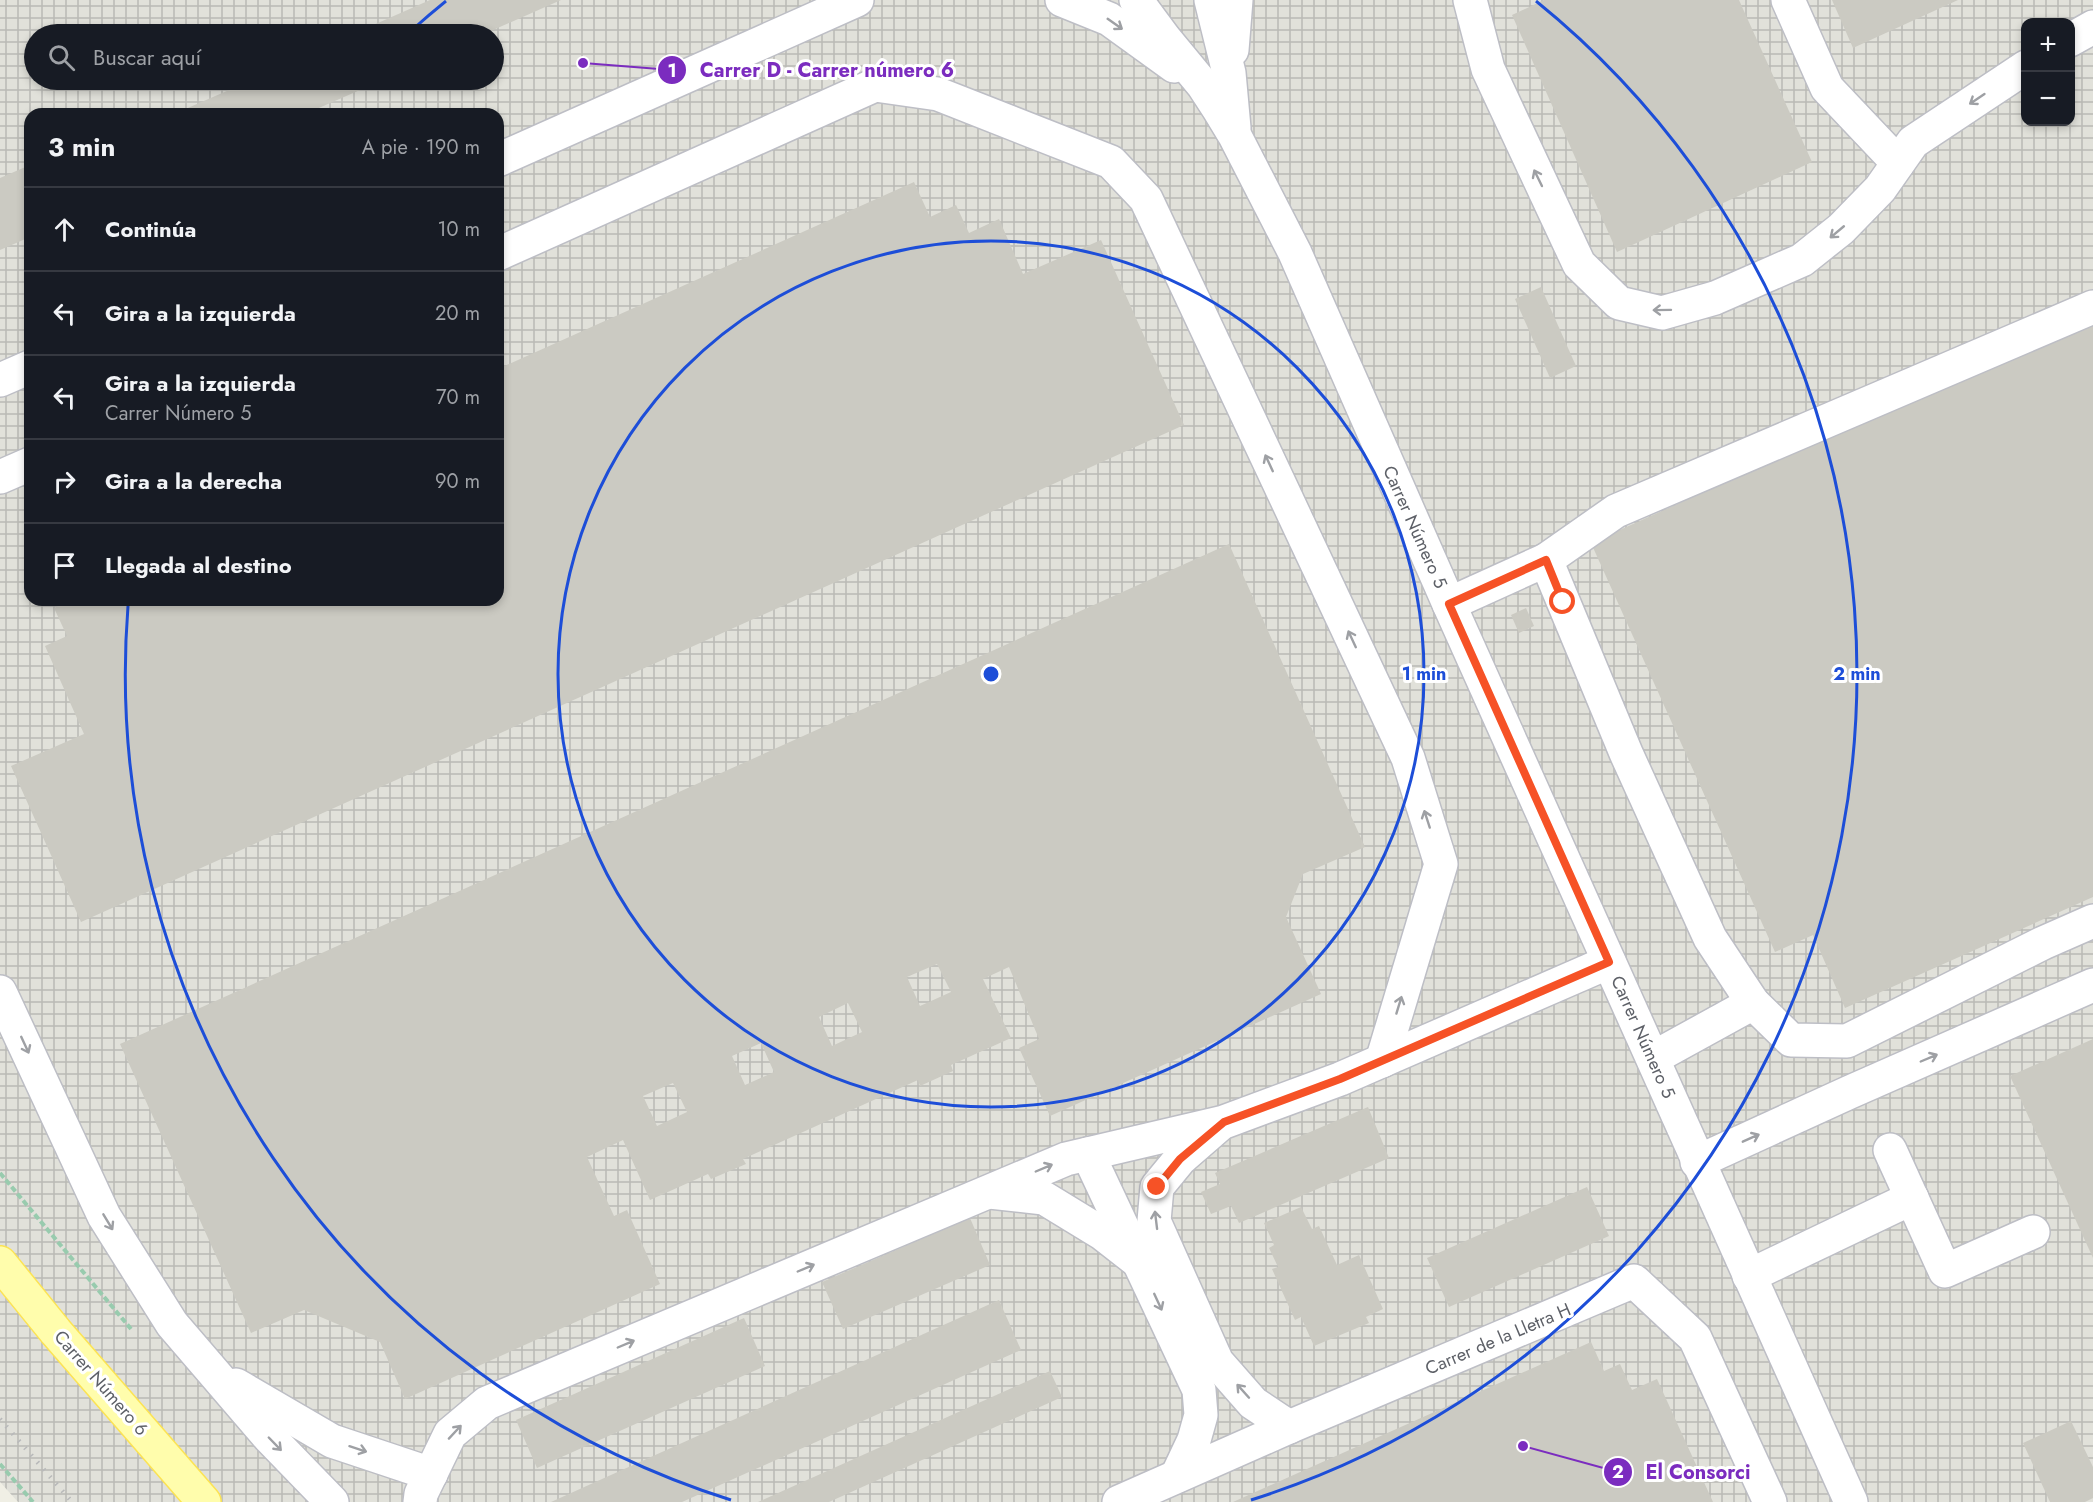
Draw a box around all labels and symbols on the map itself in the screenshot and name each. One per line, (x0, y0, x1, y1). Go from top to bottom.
one-way arrow (1107, 18, 1123, 30)
callout: Carrer D - Carrer número 6 (657, 51, 966, 89)
text: Carrer D - Carrer número 6 (700, 56, 954, 85)
text: 1 (667, 58, 677, 84)
one-way arrow (1969, 93, 1985, 105)
one-way arrow (1531, 169, 1543, 187)
one-way arrow (1830, 225, 1845, 239)
one-way arrow (1653, 304, 1672, 316)
one-way arrow (1263, 454, 1275, 472)
street label: Carrer Número 5 (1376, 461, 1454, 593)
route start (1549, 588, 1575, 614)
one-way arrow (1346, 631, 1358, 649)
text: 1 min (1402, 661, 1446, 687)
text: 2 min (1833, 661, 1881, 687)
centre of rings (981, 664, 1001, 684)
one-way arrow (1421, 810, 1432, 829)
street label: Carrer Número 5 (1604, 971, 1682, 1103)
one-way arrow (1394, 996, 1405, 1015)
one-way arrow (19, 1036, 31, 1054)
one-way arrow (1919, 1052, 1937, 1063)
one-way arrow (1741, 1132, 1759, 1143)
one-way arrow (1034, 1162, 1053, 1173)
route end (1143, 1173, 1169, 1199)
one-way arrow (1151, 1210, 1162, 1230)
one-way arrow (102, 1213, 114, 1230)
one-way arrow (797, 1262, 815, 1273)
one-way arrow (1152, 1292, 1164, 1310)
street label: Carrer de la Lletra H (1421, 1297, 1575, 1381)
street label: Carrer Número 6 (48, 1325, 154, 1441)
one-way arrow (617, 1338, 635, 1349)
one-way arrow (1236, 1384, 1250, 1399)
one-way arrow (448, 1424, 462, 1439)
one-way arrow (268, 1436, 283, 1451)
one-way arrow (348, 1445, 367, 1456)
callout: El Consorci (1603, 1453, 1762, 1491)
text: El Consorci (1645, 1458, 1751, 1487)
text: 2 (1612, 1459, 1624, 1485)

